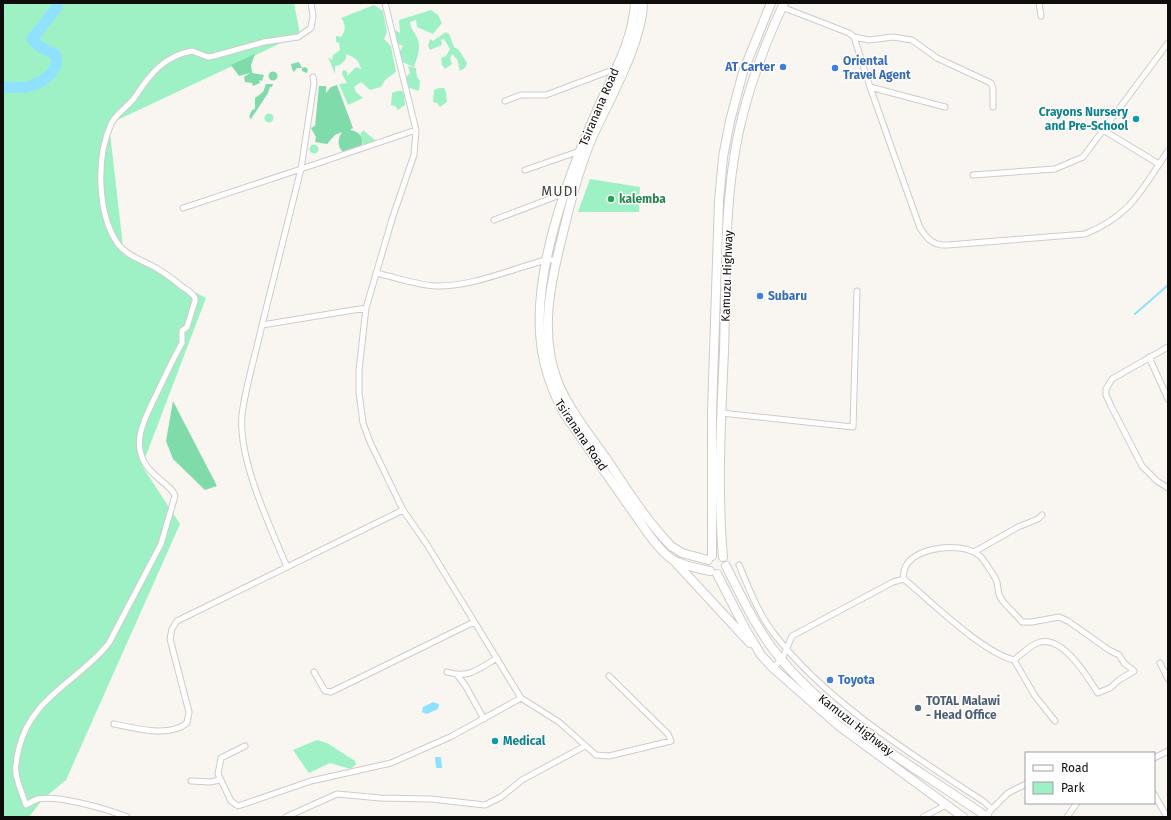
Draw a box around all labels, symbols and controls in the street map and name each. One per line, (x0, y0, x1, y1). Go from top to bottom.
place label: Oriental Travel Agent (843, 54, 911, 82)
place label: AT Carter (724, 60, 775, 74)
marker: AT Carter (778, 62, 788, 72)
marker: Oriental Travel Agent (830, 63, 840, 73)
street label: Tsiranana Road (576, 66, 622, 148)
place label: Crayons Nursery and Pre-School (1039, 105, 1129, 133)
marker: Crayons Nursery and Pre-School (1131, 114, 1141, 124)
district label: MUDI (541, 183, 579, 200)
place label: kalemba (619, 192, 666, 206)
marker: kalemba (606, 194, 616, 204)
street label: Kamuzu Highway (718, 230, 736, 322)
place label: Subaru (768, 289, 807, 303)
marker: Subaru (755, 291, 765, 301)
street label: Tsiranana Road (552, 397, 610, 473)
place label: Toyota (838, 673, 875, 687)
marker: Toyota (825, 675, 835, 685)
street label: Kamuzu Highway (816, 691, 896, 759)
place label: TOTAL Malawi - Head Office (926, 694, 1000, 722)
marker: TOTAL Malawi - Head Office (913, 703, 923, 713)
place label: Medical (503, 734, 546, 748)
marker: Medical (490, 736, 500, 746)
legend (1025, 752, 1155, 804)
text: Road (1061, 761, 1089, 775)
text: Park (1061, 781, 1085, 795)

